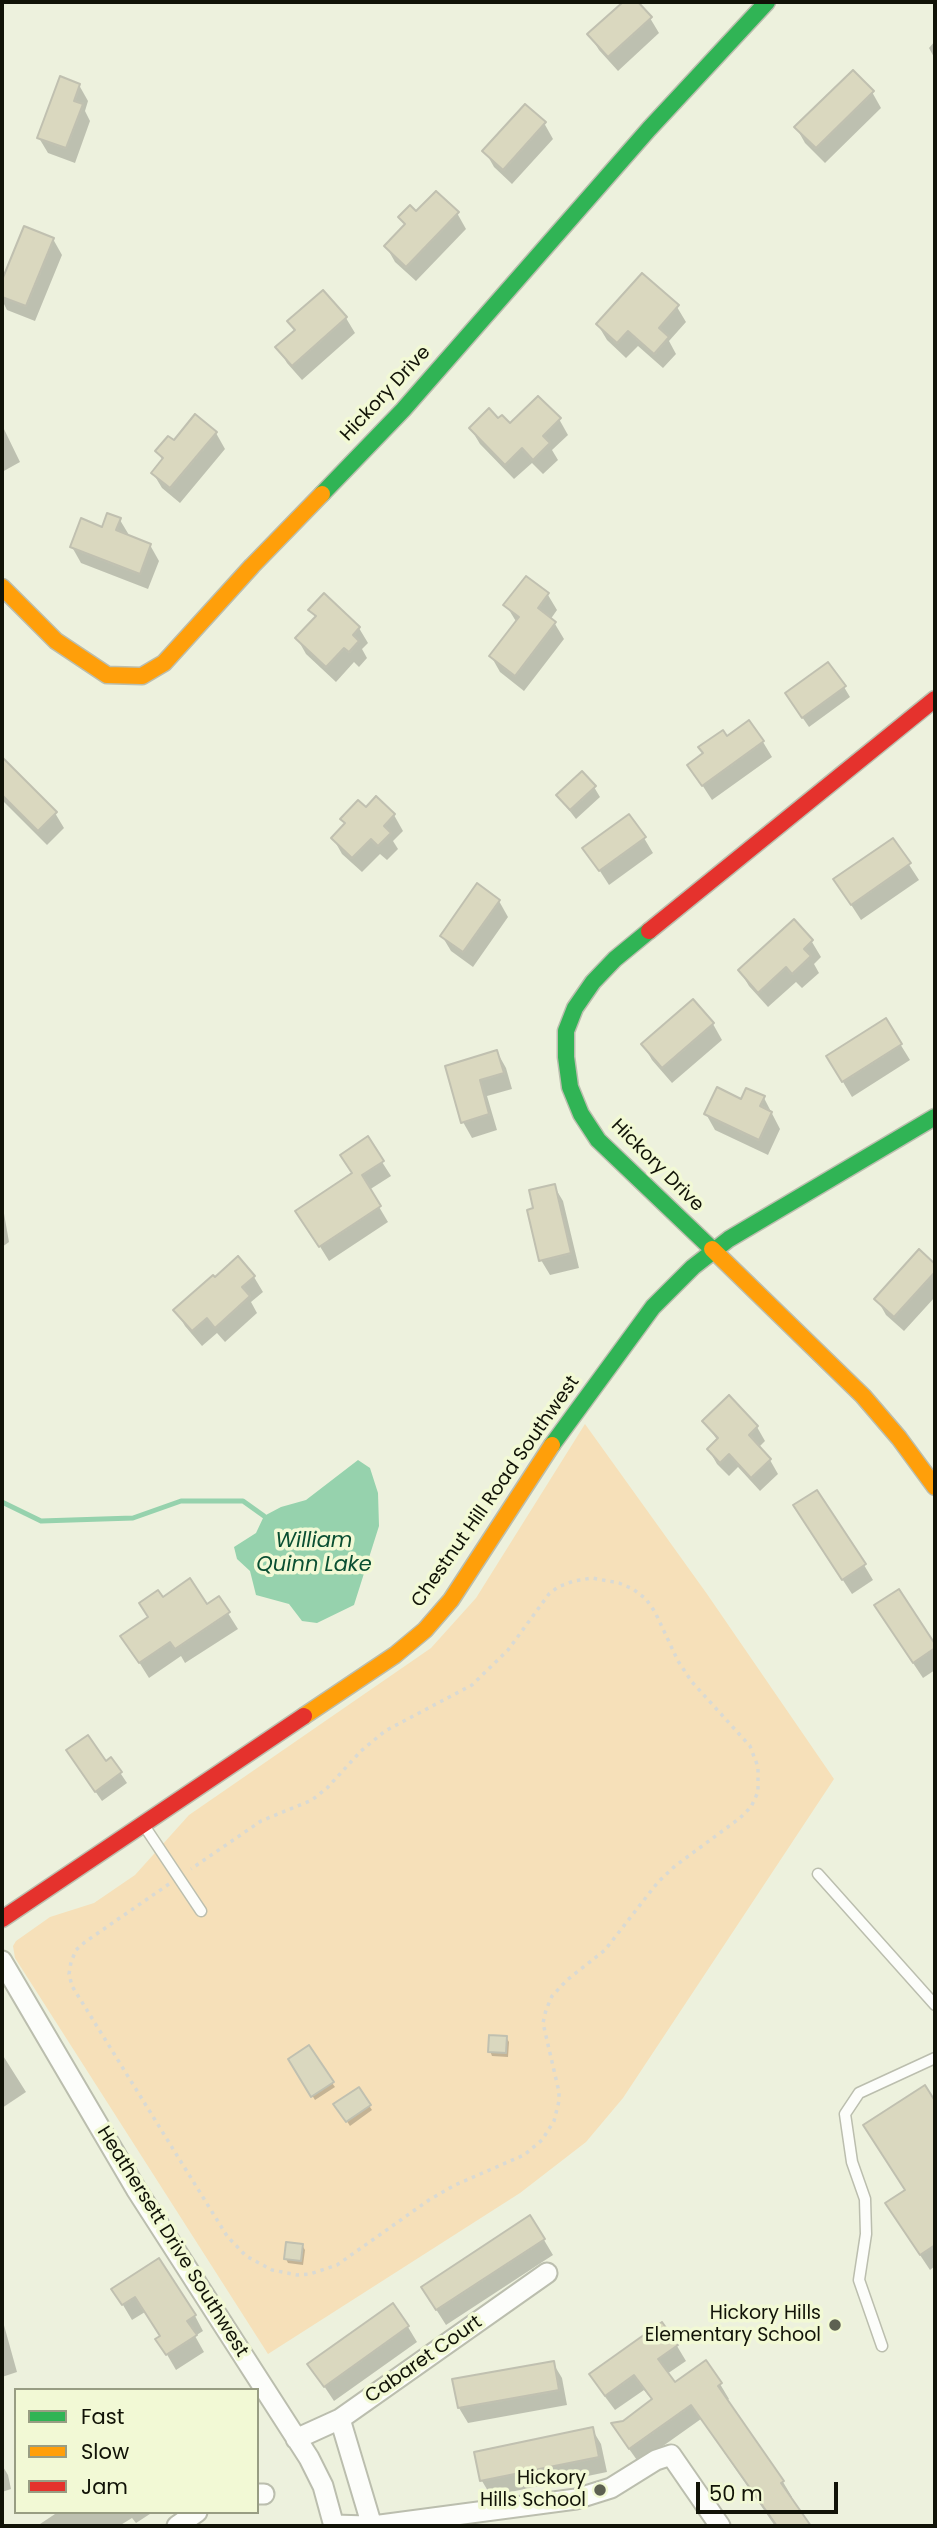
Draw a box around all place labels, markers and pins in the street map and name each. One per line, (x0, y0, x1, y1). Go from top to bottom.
place label: Hickory Hills Elementary School (645, 2303, 821, 2347)
marker: Hickory Hills Elementary School (827, 2317, 843, 2333)
place label: Hickory Hills School (480, 2468, 586, 2512)
marker: Hickory Hills School (592, 2482, 608, 2498)

